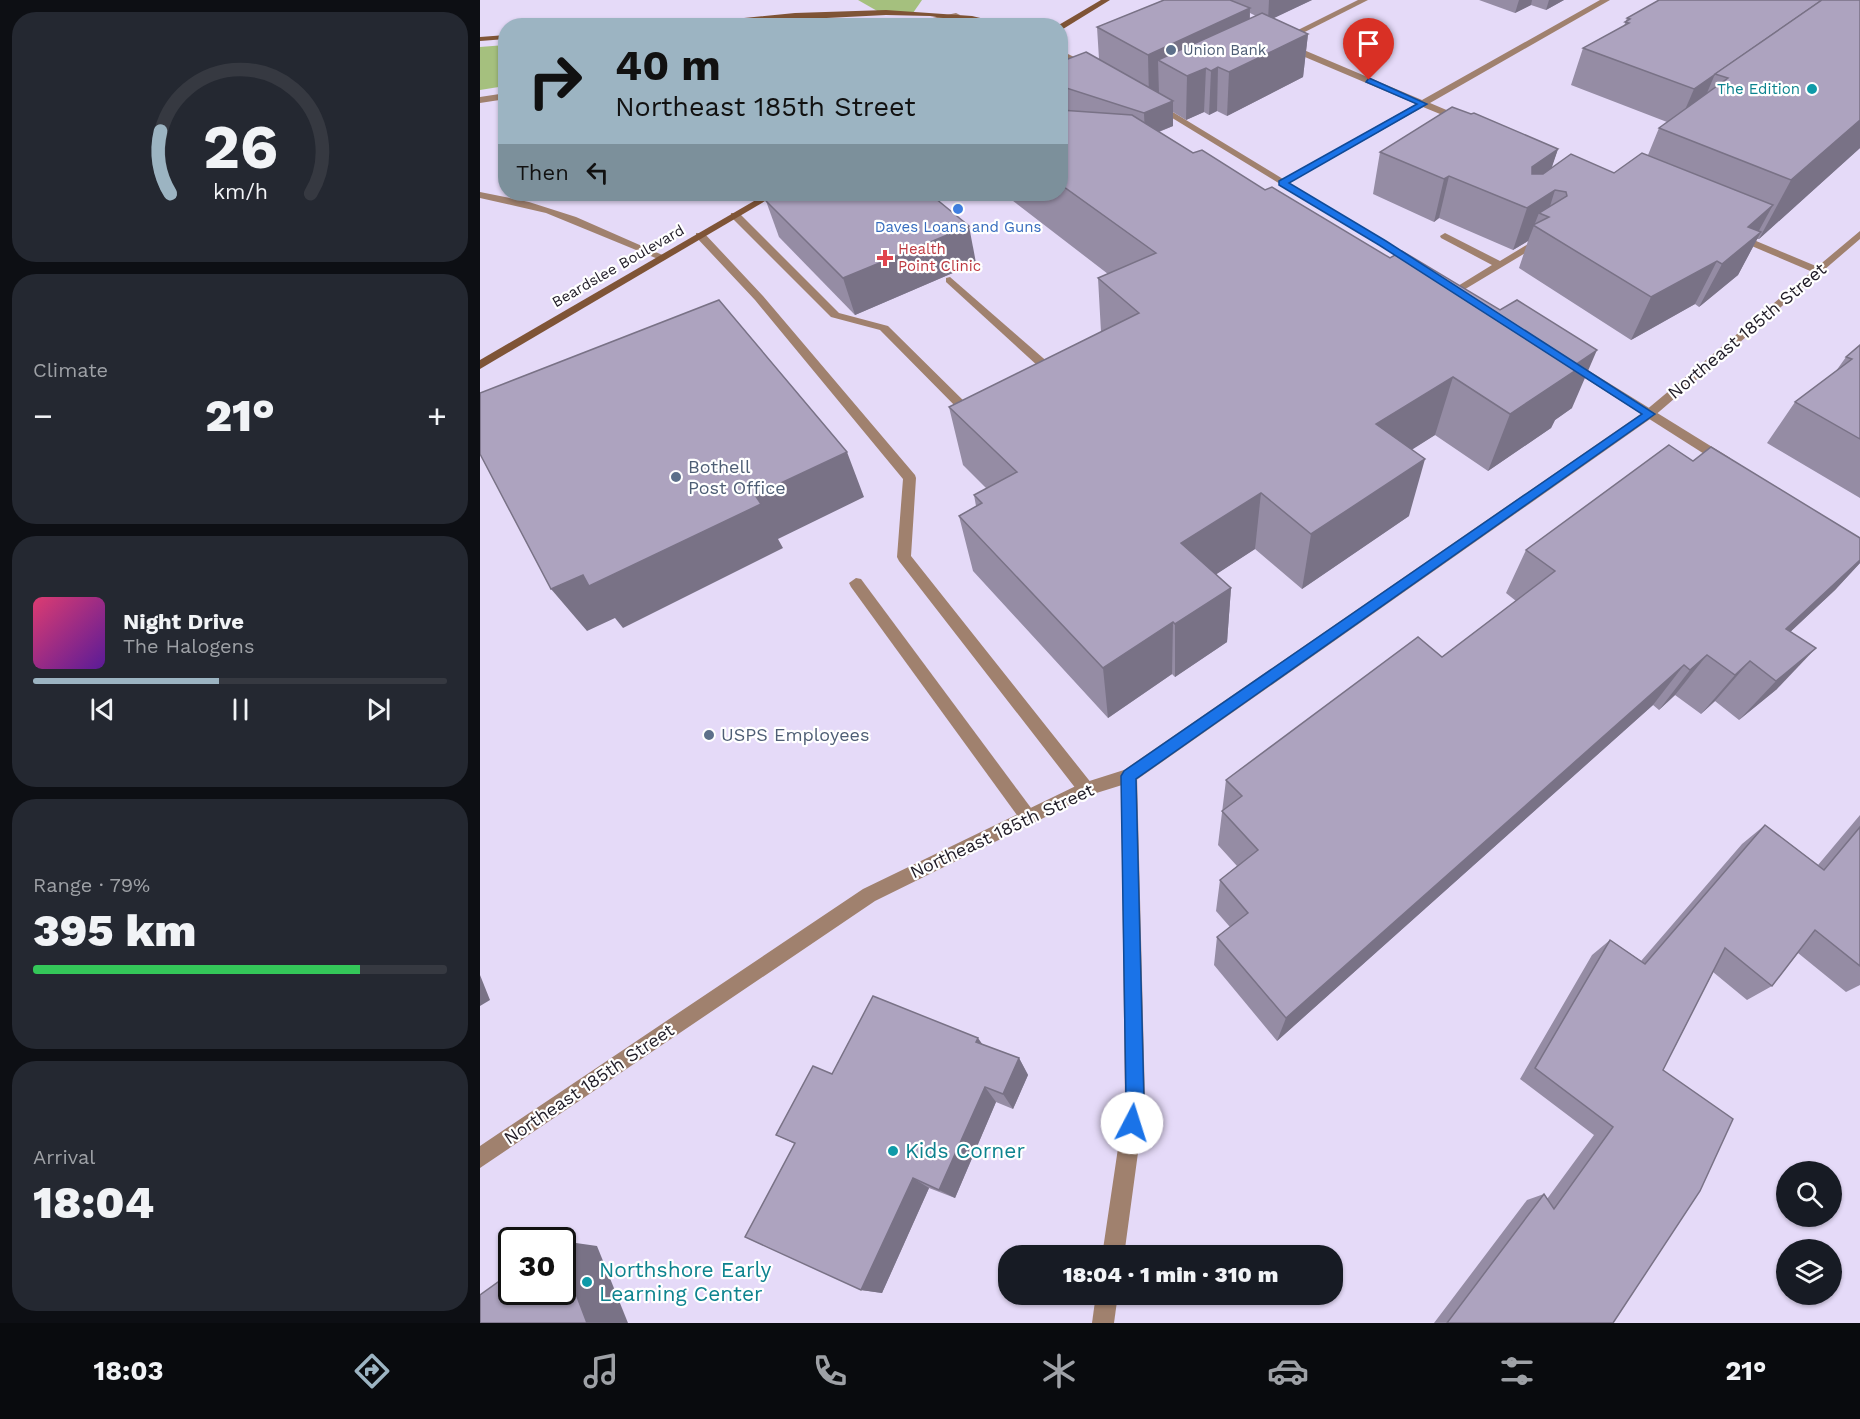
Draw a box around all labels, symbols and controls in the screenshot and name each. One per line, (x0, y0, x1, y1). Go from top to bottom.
pin (1343, 18, 1394, 80)
icon: arrive (1352, 27, 1385, 60)
text: 40 m (615, 41, 721, 90)
place label: Union Bank (1183, 41, 1267, 59)
icon: right (516, 42, 594, 120)
marker: Union Bank (1164, 43, 1178, 57)
place label: The Edition (1717, 80, 1800, 98)
marker: The Edition (1805, 82, 1819, 96)
text: Northeast 185th Street (615, 91, 915, 123)
text: 26 (202, 110, 278, 183)
icon: left (581, 156, 614, 189)
text: Then (516, 160, 569, 185)
text: km/h (212, 179, 268, 204)
marker: Daves Loans and Guns (951, 202, 965, 216)
place label: Daves Loans and Guns (875, 218, 1041, 236)
street label: Beardslee Boulevard (549, 221, 687, 311)
place label: Health Point Clinic (898, 240, 981, 275)
marker: Health Point Clinic (876, 249, 894, 267)
street label: Northeast 185th Street (1663, 258, 1831, 403)
text: Climate (33, 358, 108, 382)
text: 21° (205, 389, 275, 442)
text: − (33, 396, 53, 435)
text: + (427, 396, 447, 435)
place label: Bothell Post Office (688, 456, 786, 498)
marker: Bothell Post Office (669, 470, 683, 484)
text: Night Drive (123, 609, 244, 634)
text: The Halogens (123, 634, 255, 658)
icon: previous (86, 693, 119, 726)
icon: pause (224, 693, 257, 726)
icon: next (362, 693, 395, 726)
place label: USPS Employees (721, 724, 869, 745)
marker: USPS Employees (702, 728, 716, 742)
street label: Northeast 185th Street (907, 779, 1097, 882)
text: Range · 79% (33, 873, 150, 897)
text: 395 km (33, 904, 196, 957)
street label: Northeast 185th Street (500, 1019, 678, 1148)
position arrow (1100, 1091, 1164, 1155)
place label: Kids Corner (905, 1138, 1025, 1163)
marker: Kids Corner (886, 1144, 900, 1158)
text: Arrival (33, 1145, 95, 1169)
map controls (1776, 1161, 1842, 1305)
button: search (1776, 1161, 1842, 1227)
text: 18:04 (33, 1176, 154, 1229)
speed limit sign: 30 (498, 1227, 576, 1305)
button: layers (1776, 1239, 1842, 1305)
place label: Northshore Early Learning Center (599, 1257, 772, 1306)
text: 18:04 · 1 min · 310 m (1063, 1262, 1278, 1287)
marker: Northshore Early Learning Center (580, 1275, 594, 1289)
icon: directions (351, 1350, 393, 1392)
icon: music (580, 1350, 622, 1392)
icon: phone (809, 1350, 851, 1392)
icon: climate (1038, 1350, 1080, 1392)
icon: car (1267, 1350, 1309, 1392)
icon: filters (1496, 1350, 1538, 1392)
text: 18:03 (94, 1355, 163, 1387)
text: 21° (1725, 1355, 1766, 1387)

